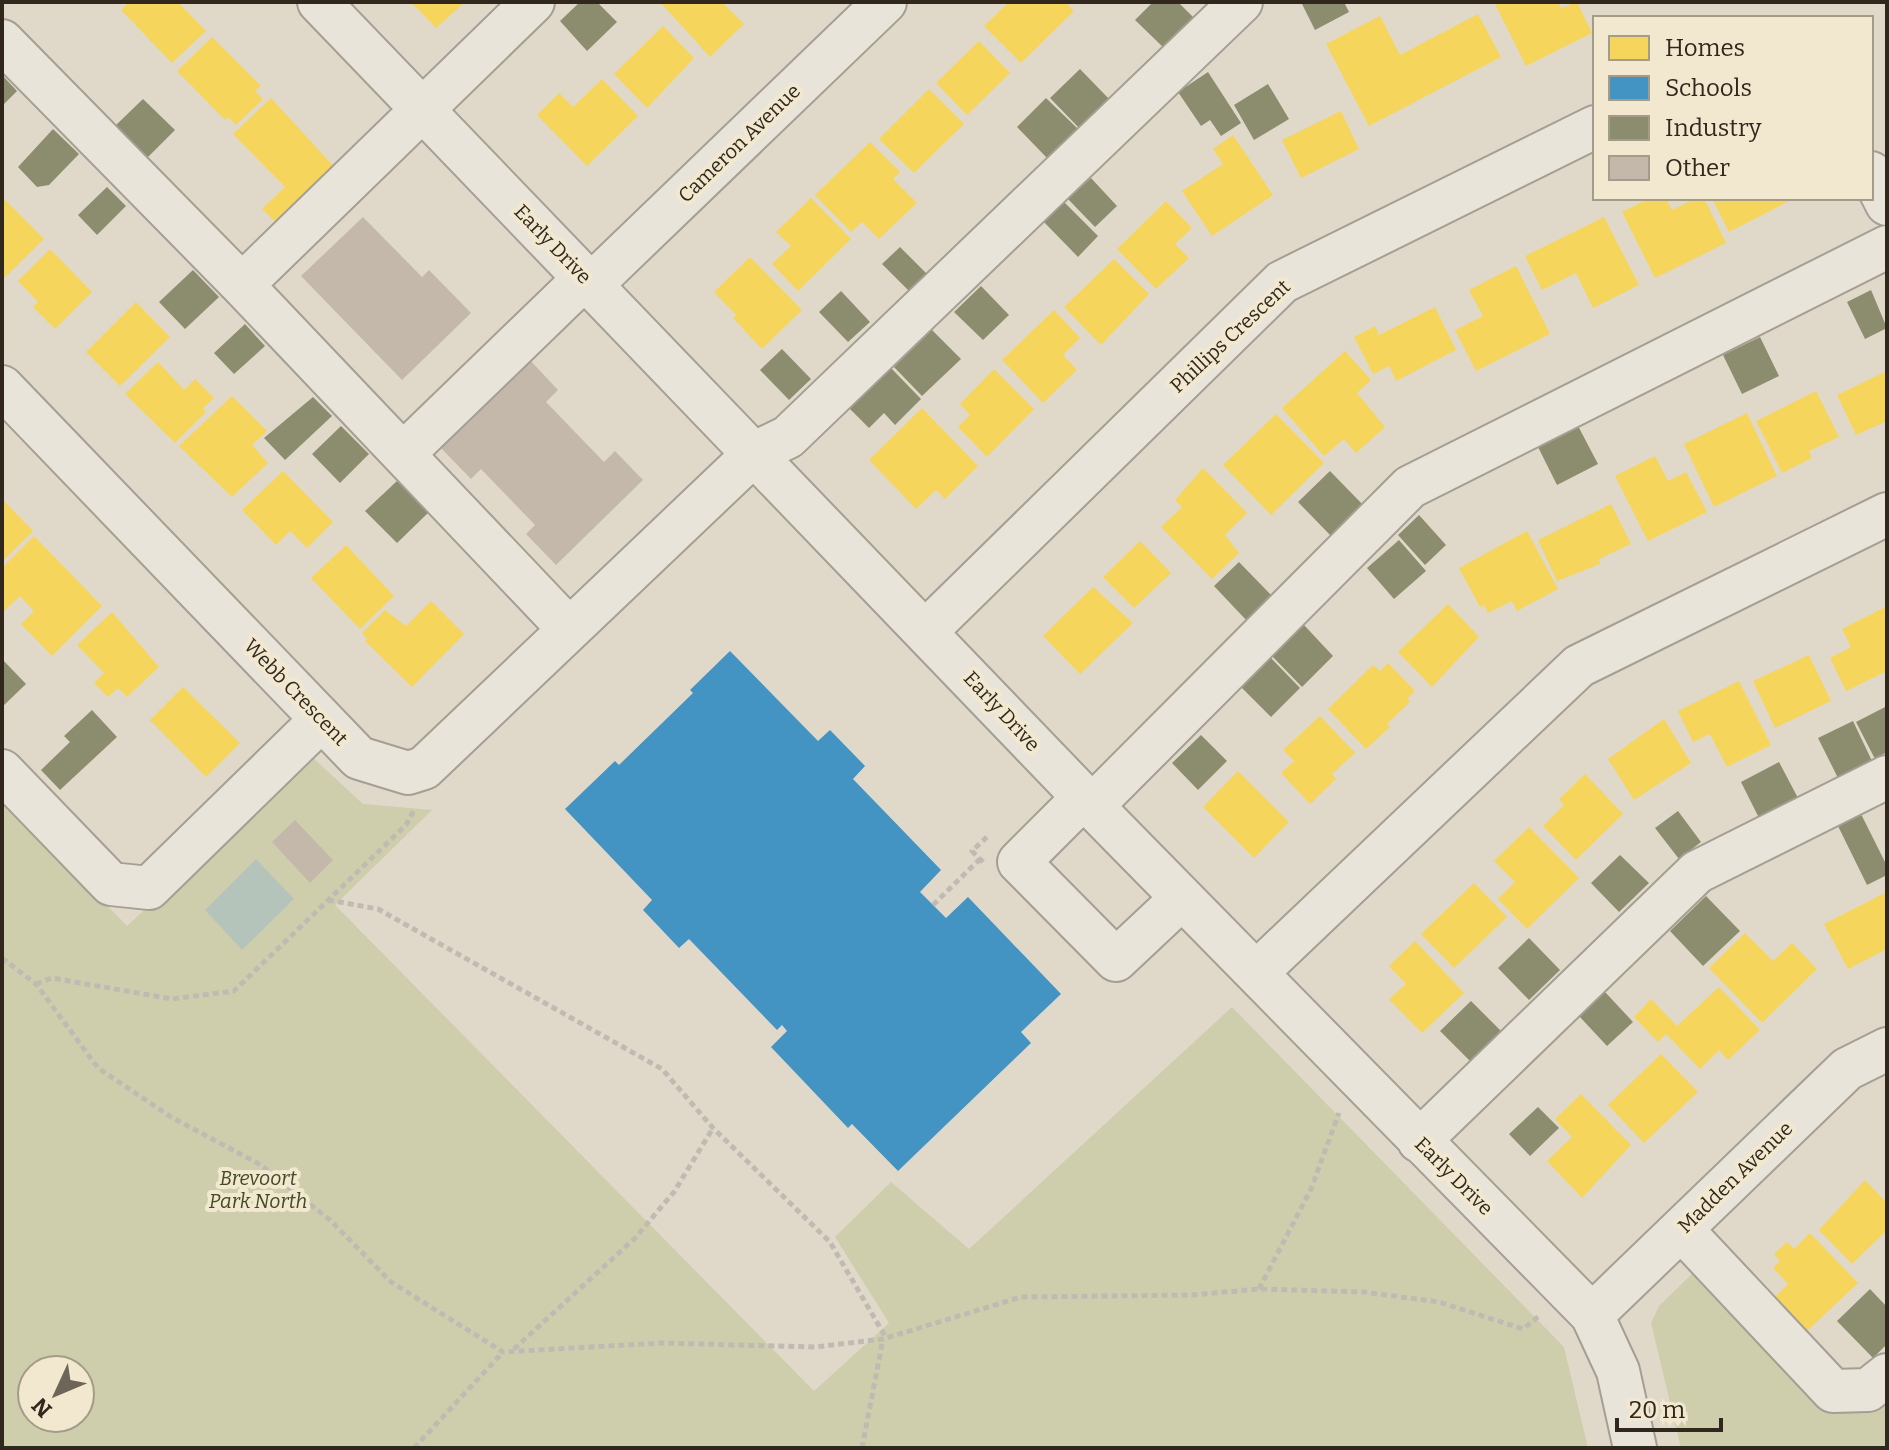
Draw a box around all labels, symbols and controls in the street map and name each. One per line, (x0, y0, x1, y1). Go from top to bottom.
legend (1593, 16, 1873, 200)
text: Homes (1665, 34, 1745, 62)
text: Schools (1665, 74, 1752, 102)
street label: Cameron Avenue (673, 79, 805, 207)
text: Industry (1665, 114, 1762, 142)
text: Other (1665, 154, 1730, 182)
street label: Early Drive (509, 199, 597, 289)
street label: Phillips Crescent (1165, 274, 1295, 398)
street label: Webb Crescent (239, 634, 353, 750)
street label: Early Drive (959, 666, 1045, 756)
street label: Madden Avenue (1673, 1116, 1797, 1238)
street label: Early Drive (1410, 1132, 1498, 1220)
park label: Brevoort Park North (209, 1166, 307, 1213)
north arrow (16, 1354, 96, 1434)
scale bar (1617, 1382, 1721, 1432)
text: N (26, 1392, 58, 1423)
text: 20 m (1629, 1396, 1685, 1424)

